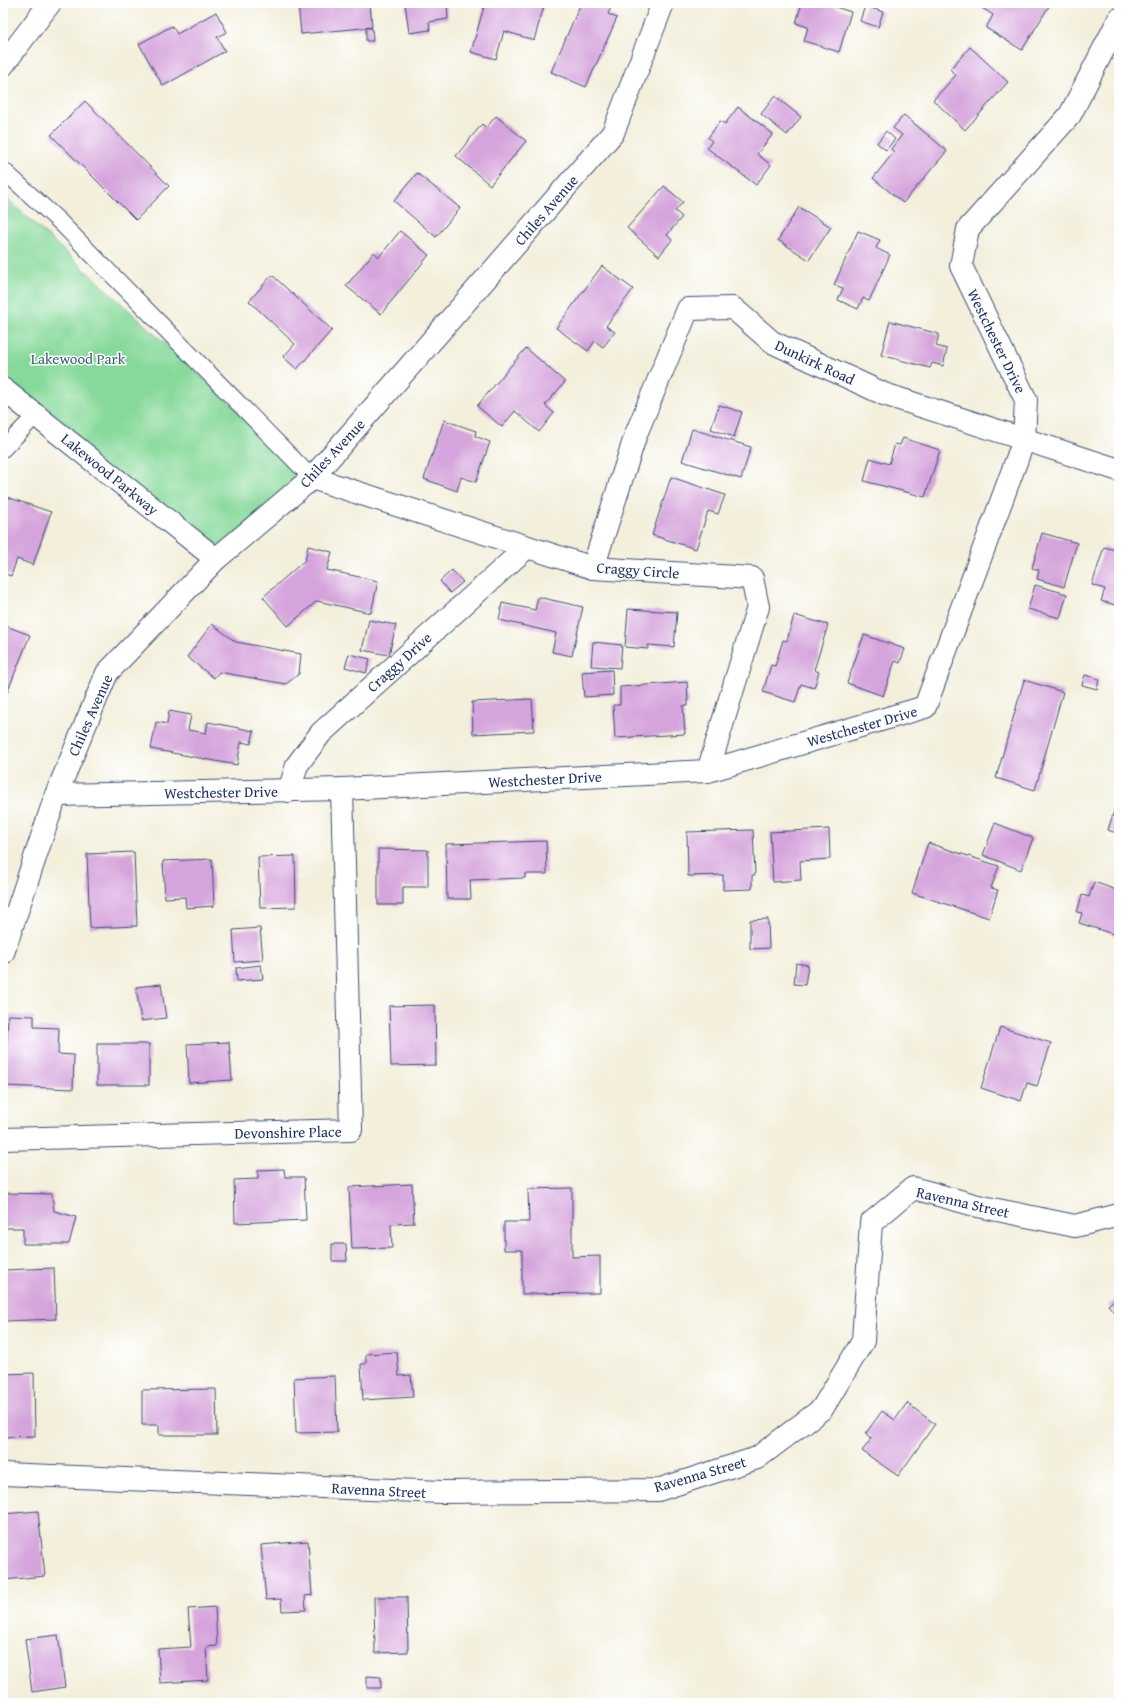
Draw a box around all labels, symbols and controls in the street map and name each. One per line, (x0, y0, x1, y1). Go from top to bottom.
street label: Chiles Avenue (509, 170, 583, 250)
street label: Westchester Drive (963, 285, 1031, 397)
street label: Dunkirk Road (772, 334, 858, 390)
park label: Lakewood Park (31, 348, 126, 369)
street label: Chiles Avenue (295, 414, 369, 492)
street label: Lakewood Parkway (57, 428, 164, 520)
street label: Craggy Circle (596, 557, 680, 583)
street label: Craggy Drive (362, 627, 436, 697)
street label: Chiles Avenue (63, 671, 117, 759)
street label: Westchester Drive (804, 700, 920, 752)
street label: Westchester Drive (488, 766, 602, 792)
street label: Westchester Drive (164, 781, 278, 803)
street label: Devonshire Place (234, 1121, 342, 1143)
street label: Ravenna Street (914, 1181, 1012, 1223)
street label: Ravenna Street (652, 1451, 749, 1497)
street label: Ravenna Street (331, 1477, 428, 1503)

